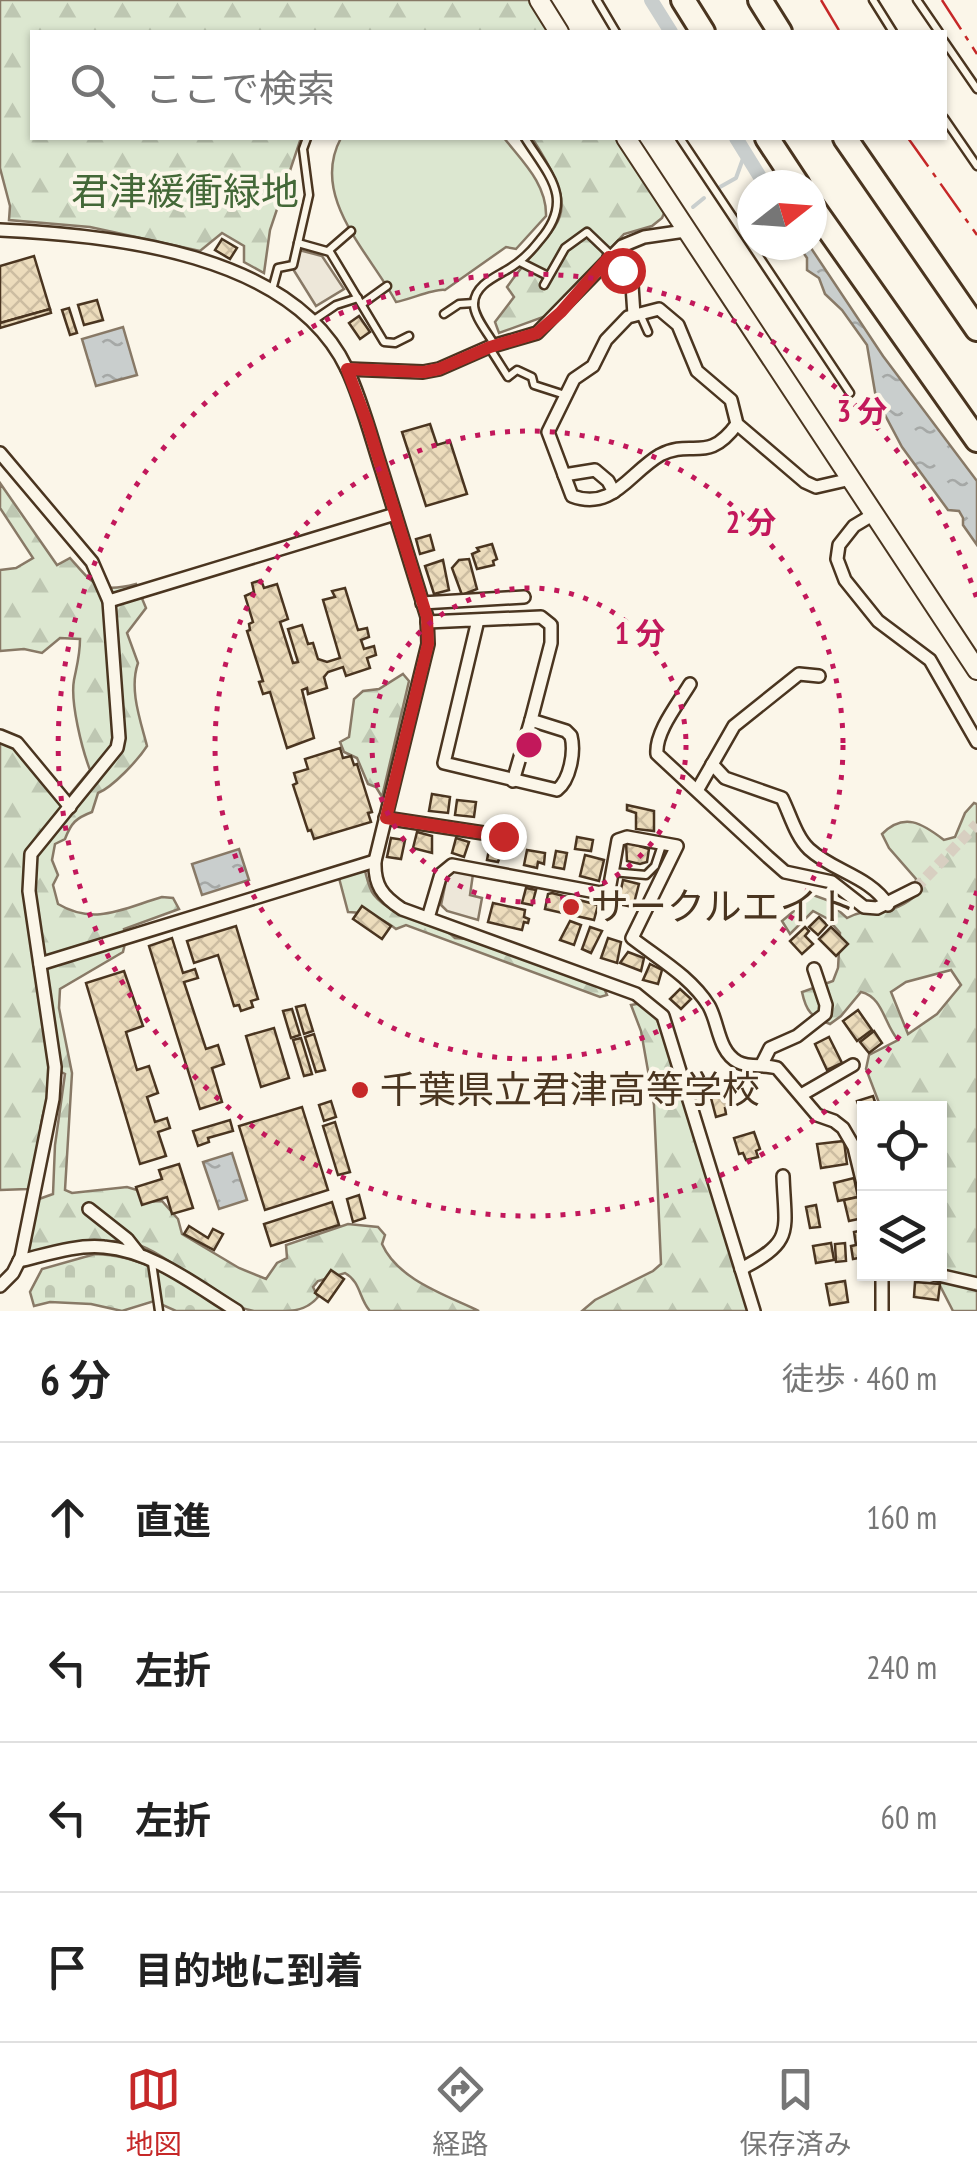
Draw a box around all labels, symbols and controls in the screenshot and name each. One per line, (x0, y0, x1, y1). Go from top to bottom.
search box (30, 30, 947, 140)
icon: search (65, 58, 120, 113)
text: ここで検索 (145, 63, 335, 112)
park label: 君津緩衝緑地 (71, 166, 299, 215)
north arrow (737, 170, 827, 260)
route start (600, 248, 646, 294)
text: 3 分 (837, 391, 887, 430)
text: 2 分 (726, 502, 776, 541)
text: 1 分 (615, 613, 665, 652)
centre of rings (511, 727, 547, 763)
route end (481, 814, 527, 860)
place label: サークルエイト (591, 881, 856, 930)
marker: サークルエイト (560, 896, 582, 918)
place label: 千葉県立君津高等学校 (380, 1064, 760, 1113)
marker: 千葉県立君津高等学校 (349, 1079, 371, 1101)
map controls (857, 1101, 947, 1281)
button: locate (857, 1101, 947, 1191)
button: layers (857, 1191, 947, 1281)
text: 6 分 (40, 1352, 111, 1407)
text: 徒歩 · 460 m (782, 1357, 937, 1399)
icon: ahead (40, 1490, 95, 1545)
text: 直進 (135, 1495, 211, 1544)
text: 160 m (866, 1496, 937, 1538)
icon: left (40, 1640, 95, 1695)
text: 左折 (135, 1645, 211, 1694)
text: 240 m (866, 1646, 937, 1688)
icon: left (40, 1790, 95, 1845)
text: 左折 (135, 1795, 211, 1844)
text: 60 m (881, 1796, 937, 1838)
icon: arrive (40, 1940, 95, 1995)
text: 目的地に到着 (135, 1945, 363, 1994)
tab: 地図 (125, 2062, 182, 2162)
tab: 経路 (432, 2062, 489, 2162)
tab: 保存済み (739, 2062, 852, 2162)

